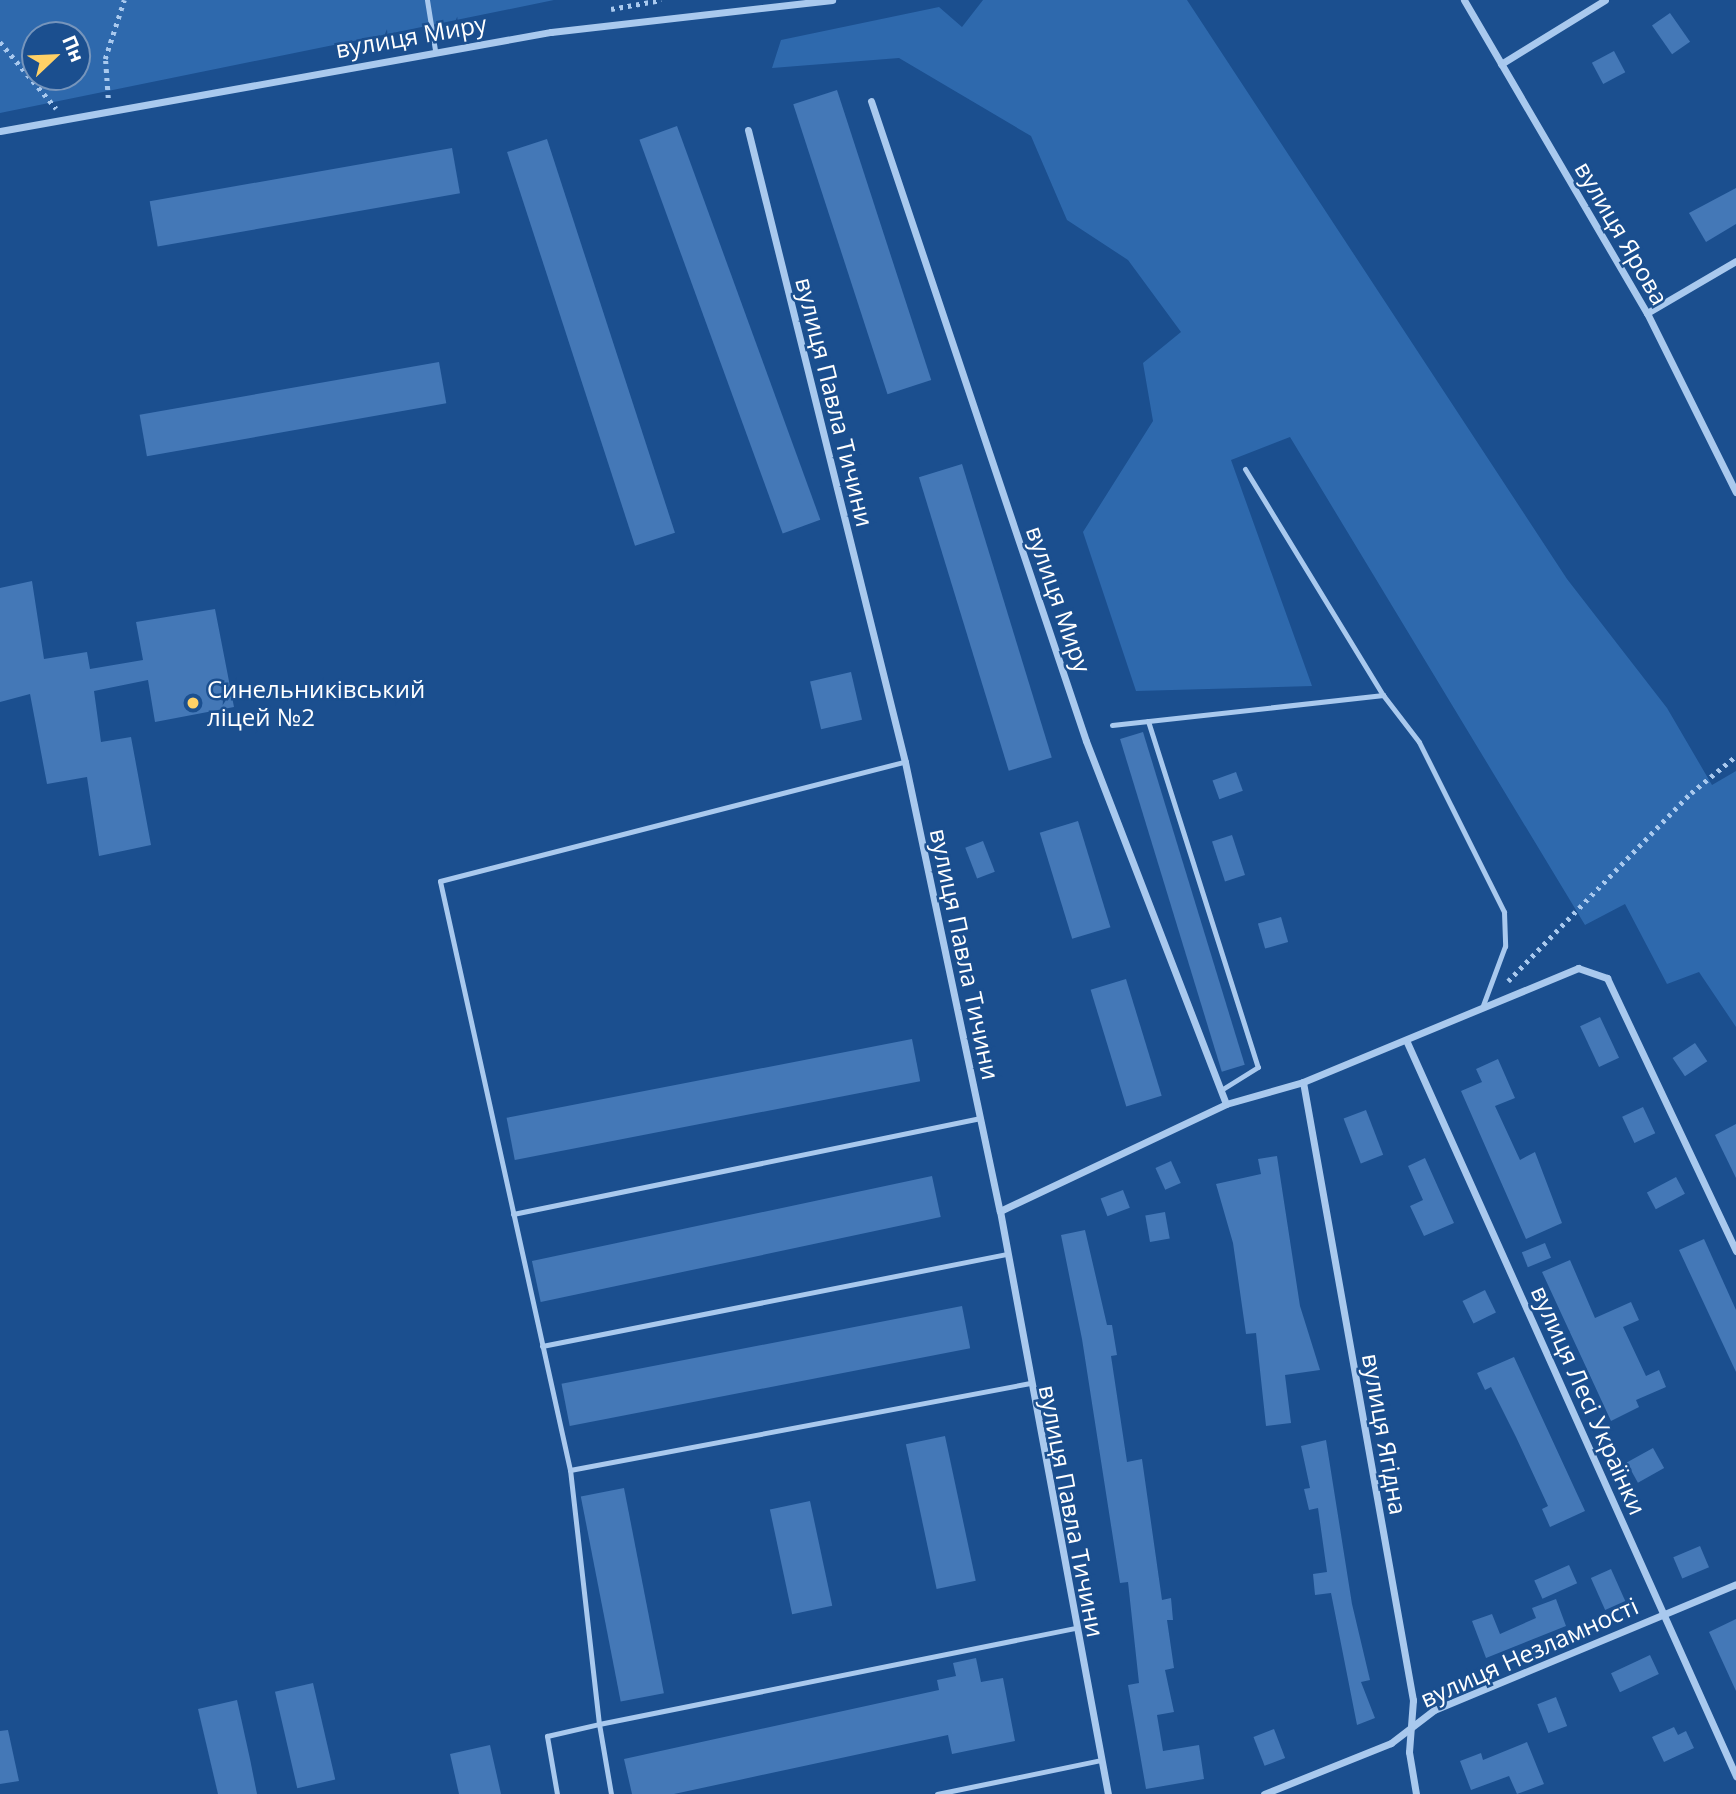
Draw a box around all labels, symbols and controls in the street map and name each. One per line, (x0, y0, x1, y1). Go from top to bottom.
street label: вулиця Миру (333, 9, 489, 63)
north arrow (21, 21, 91, 91)
text: Пн (56, 31, 91, 66)
street label: вулиця Ярова (1569, 156, 1675, 310)
street label: вулиця Павла Тичини (790, 274, 880, 530)
street label: вулиця Миру (1020, 522, 1098, 676)
place label: Синельниківський ліцей №2 (207, 675, 425, 731)
marker: Синельниківський ліцей №2 (185, 695, 201, 711)
street label: вулиця Павла Тичини (924, 826, 1006, 1082)
street label: вулиця Лесі Українки (1525, 1281, 1653, 1519)
street label: вулиця Ягідна (1357, 1351, 1413, 1517)
street label: вулиця Павла Тичини (1033, 1383, 1111, 1639)
street label: вулиця Незламності (1416, 1591, 1642, 1713)

